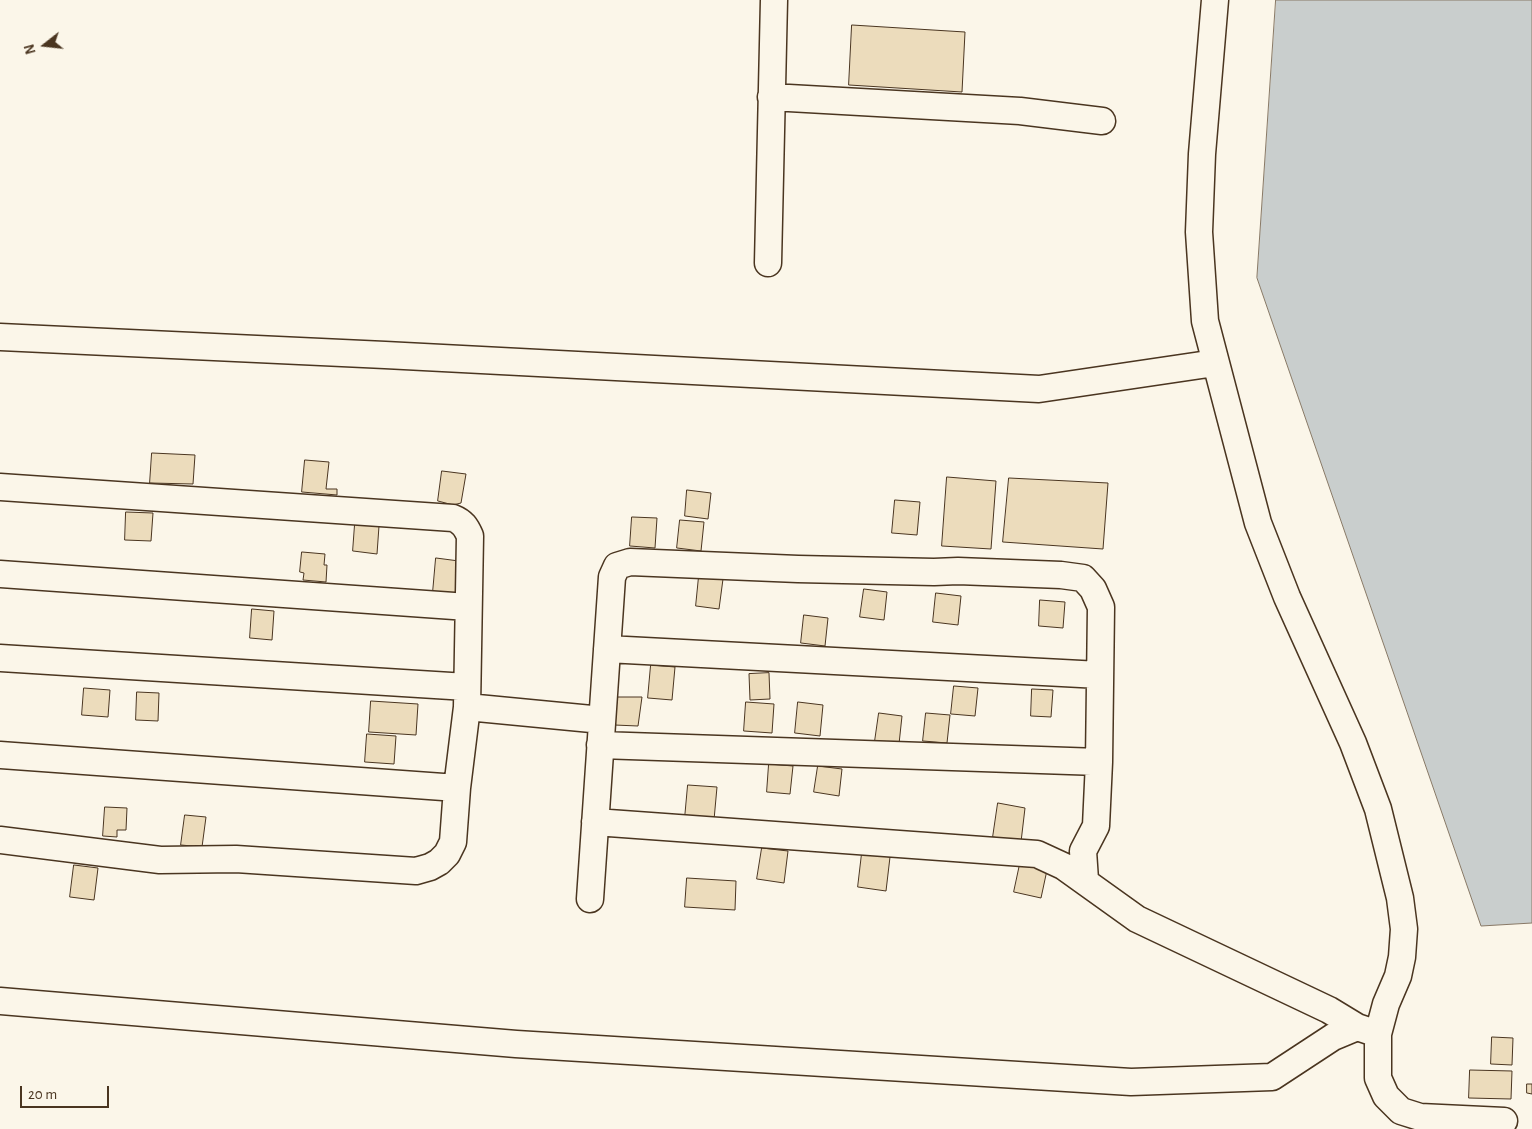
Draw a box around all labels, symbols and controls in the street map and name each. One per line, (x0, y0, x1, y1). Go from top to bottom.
north arrow (20, 20, 70, 70)
text: N (23, 43, 39, 56)
scale bar (22, 1076, 111, 1108)
text: 20 m (28, 1087, 57, 1102)

